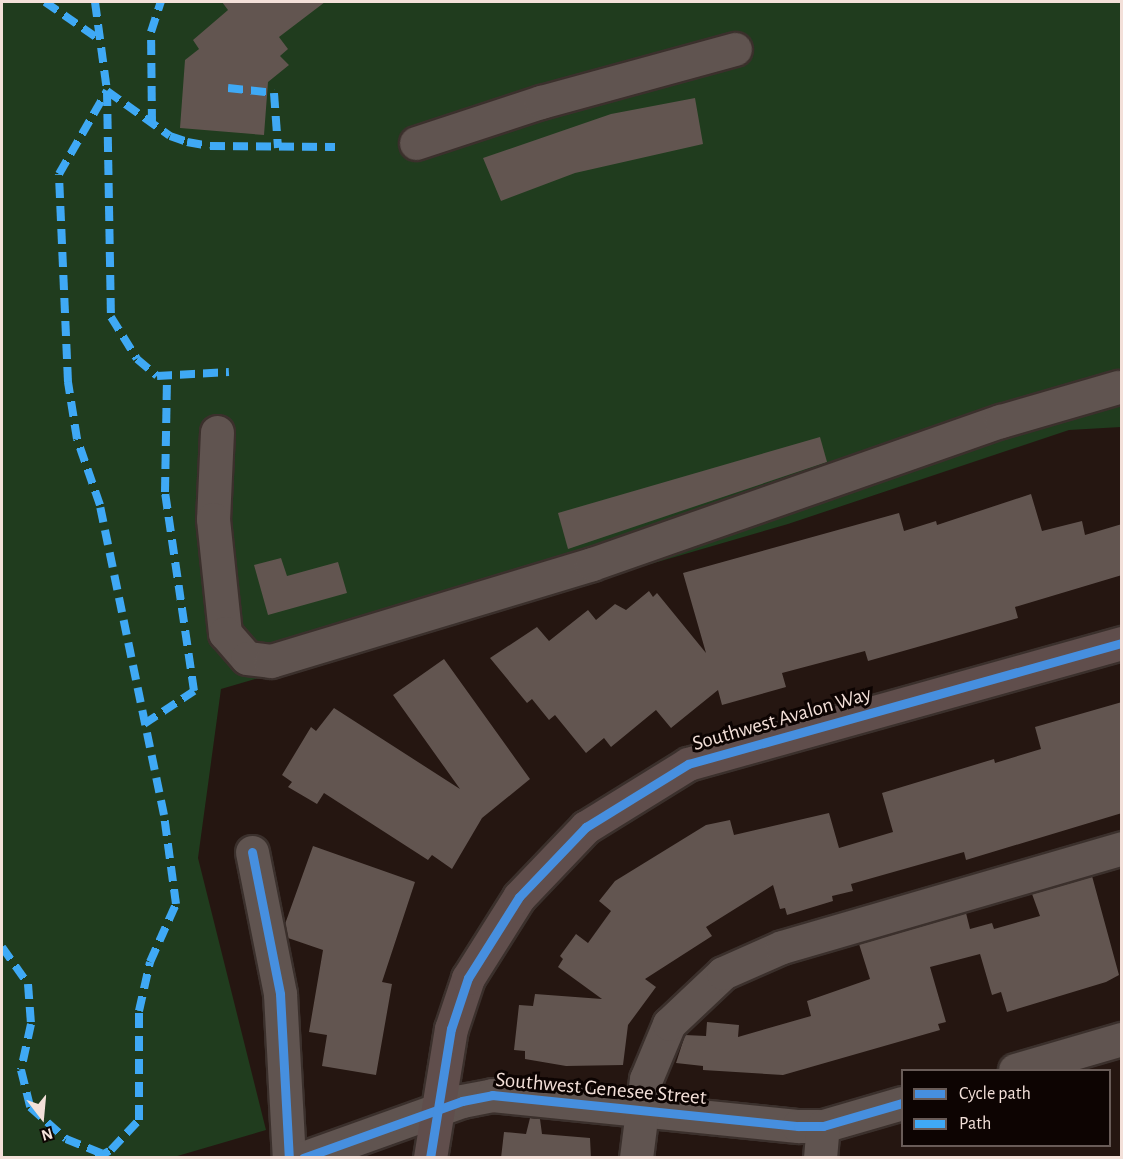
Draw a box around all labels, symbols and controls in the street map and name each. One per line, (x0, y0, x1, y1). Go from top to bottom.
street label: Southwest Avalon Way (690, 681, 874, 757)
street label: Southwest Genesee Street (494, 1067, 708, 1111)
legend (901, 1069, 1111, 1147)
text: Cycle path (959, 1085, 1031, 1103)
north arrow (12, 1087, 72, 1147)
text: Path (959, 1115, 991, 1133)
text: N (39, 1125, 55, 1144)

